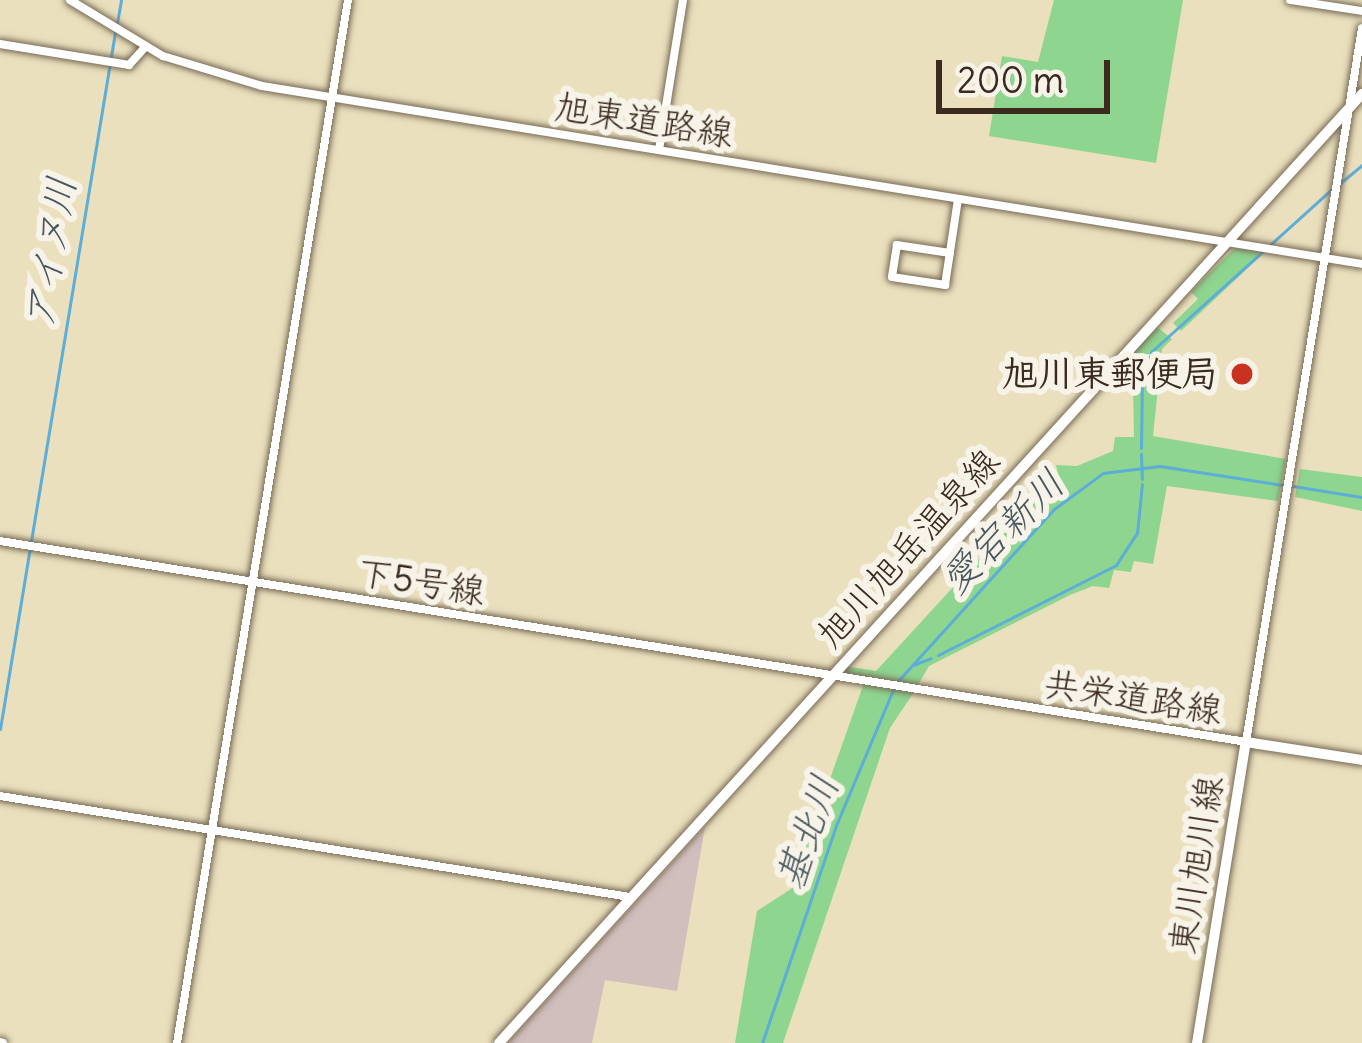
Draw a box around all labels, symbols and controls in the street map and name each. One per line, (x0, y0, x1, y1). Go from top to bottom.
scale bar (942, 36, 1116, 110)
text: 200 m (957, 58, 1064, 103)
street label: 旭東道路線 (552, 85, 736, 155)
water label: アイヌ川 (16, 172, 86, 334)
place label: 旭川東郵便局 (1002, 352, 1218, 396)
marker: 旭川東郵便局 (1229, 361, 1255, 387)
street label: 旭川旭岳温泉線 (808, 440, 1008, 656)
water label: 愛宕新川 (931, 460, 1075, 604)
street label: 下5号線 (354, 551, 488, 613)
street label: 共栄道路線 (1041, 662, 1225, 732)
water label: 基北川 (767, 769, 849, 895)
street label: 東川旭川線 (1161, 773, 1231, 957)

